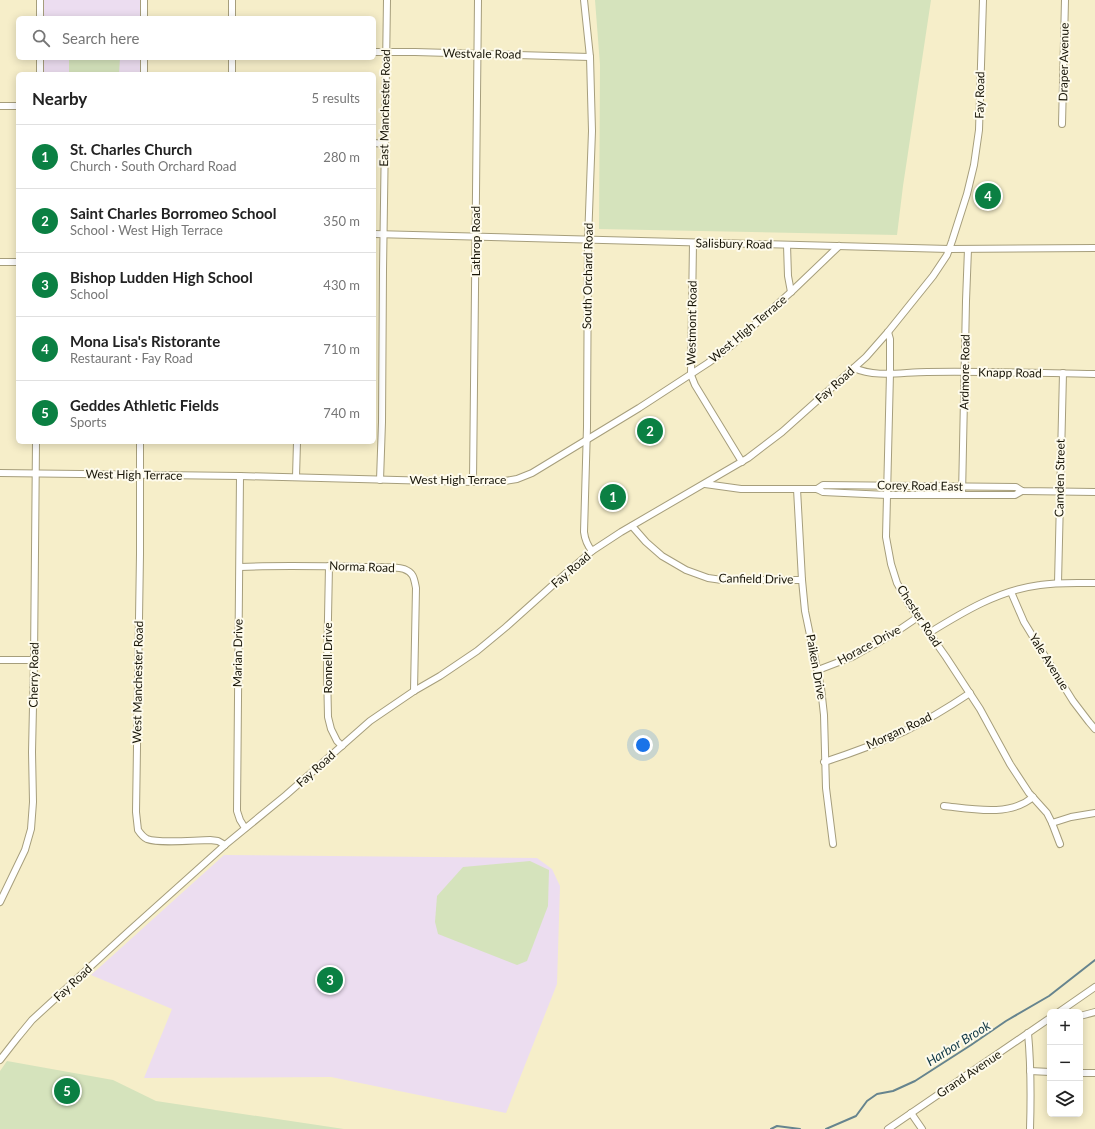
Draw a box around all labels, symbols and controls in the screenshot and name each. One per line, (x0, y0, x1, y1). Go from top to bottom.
search box (16, 16, 376, 60)
street label: Draper Avenue (1055, 22, 1072, 102)
icon: search (30, 27, 52, 49)
text: Search here (62, 29, 139, 47)
street label: Westvale Road (443, 45, 521, 62)
street label: East Manchester Road (376, 49, 393, 167)
street label: Fay Road (972, 71, 987, 119)
text: Nearby (32, 88, 87, 109)
text: 5 results (312, 90, 360, 106)
text: St. Charles Church (70, 140, 192, 158)
text: 1 (41, 149, 49, 165)
text: 280 m (323, 149, 360, 165)
text: Church · South Orchard Road (70, 158, 237, 174)
pin: 4 (975, 181, 1001, 211)
text: Saint Charles Borromeo School (70, 204, 276, 222)
street label: Lathrop Road (468, 206, 483, 276)
text: 2 (41, 213, 49, 229)
text: 350 m (323, 213, 360, 229)
text: School · West High Terrace (70, 222, 223, 238)
street label: South Orchard Road (579, 223, 596, 329)
street label: Salisbury Road (696, 235, 772, 252)
text: Bishop Ludden High School (70, 268, 253, 286)
text: 3 (41, 277, 49, 293)
text: 430 m (323, 277, 360, 293)
street label: Westmont Road (683, 280, 700, 366)
text: School (70, 286, 108, 302)
street label: West High Terrace (706, 292, 790, 365)
text: Mona Lisa's Ristorante (70, 332, 220, 350)
street label: Ardmore Road (956, 334, 973, 410)
text: 4 (41, 341, 49, 357)
text: 710 m (323, 341, 360, 357)
text: Restaurant · Fay Road (70, 350, 193, 366)
street label: Fay Road (812, 363, 857, 406)
street label: Knapp Road (978, 364, 1042, 381)
text: Geddes Athletic Fields (70, 396, 219, 414)
text: 5 (41, 405, 49, 421)
text: 740 m (323, 405, 360, 421)
text: Sports (70, 414, 107, 430)
pin: 2 (637, 416, 663, 446)
street label: Camden Street (1051, 438, 1068, 517)
street label: West High Terrace (85, 466, 183, 483)
street label: West High Terrace (410, 472, 506, 487)
street label: Corey Road East (877, 477, 964, 494)
pin: 1 (600, 482, 626, 512)
street label: Fay Road (548, 548, 593, 591)
street label: Norma Road (329, 558, 395, 575)
street label: Canfield Drive (718, 570, 794, 587)
street label: Chester Road (894, 582, 945, 649)
street label: Marian Drive (229, 619, 246, 687)
street label: West Manchester Road (129, 621, 146, 743)
street label: Ronnell Drive (320, 622, 335, 694)
street label: Horace Drive (834, 622, 903, 668)
street label: Yale Avenue (1026, 631, 1073, 693)
street label: Paiken Drive (803, 633, 830, 701)
street label: Cherry Road (25, 642, 42, 708)
street label: Morgan Road (864, 709, 934, 752)
your location (633, 735, 653, 755)
street label: Fay Road (293, 747, 338, 790)
street label: Fay Road (50, 961, 95, 1004)
pin: 3 (317, 965, 343, 995)
map controls (1047, 1009, 1083, 1117)
button: + (1047, 1009, 1083, 1045)
water label: Harbor Brook (923, 1017, 994, 1069)
button: − (1047, 1045, 1083, 1081)
street label: Grand Avenue (934, 1046, 1004, 1101)
pin: 5 (54, 1076, 80, 1106)
button: layers (1047, 1081, 1083, 1117)

